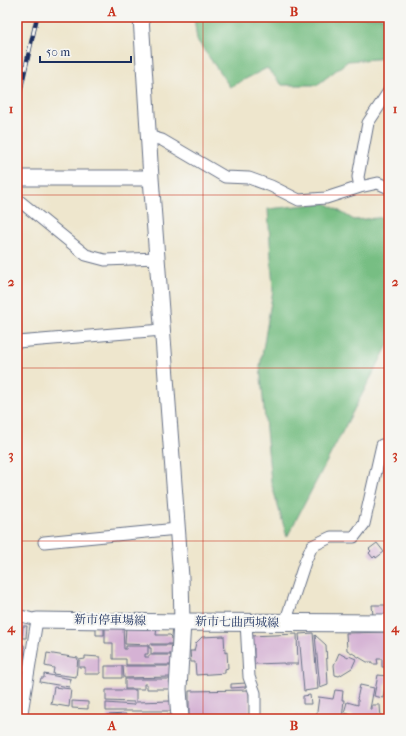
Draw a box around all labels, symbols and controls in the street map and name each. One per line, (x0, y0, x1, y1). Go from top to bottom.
text: A (107, 4, 117, 19)
text: B (290, 4, 299, 19)
scale bar (40, 38, 131, 64)
text: 50 m (46, 45, 70, 59)
text: 1 (9, 101, 14, 116)
text: 1 (393, 101, 398, 116)
text: 2 (8, 274, 15, 289)
text: 2 (392, 274, 399, 289)
text: 3 (8, 447, 14, 463)
text: 3 (392, 447, 398, 463)
street label: 新市停車場線 (74, 612, 146, 628)
street label: 新市七曲西城線 (195, 614, 279, 630)
text: 4 (6, 620, 16, 636)
text: 4 (390, 620, 400, 636)
text: A (107, 718, 117, 733)
text: B (290, 718, 299, 733)

